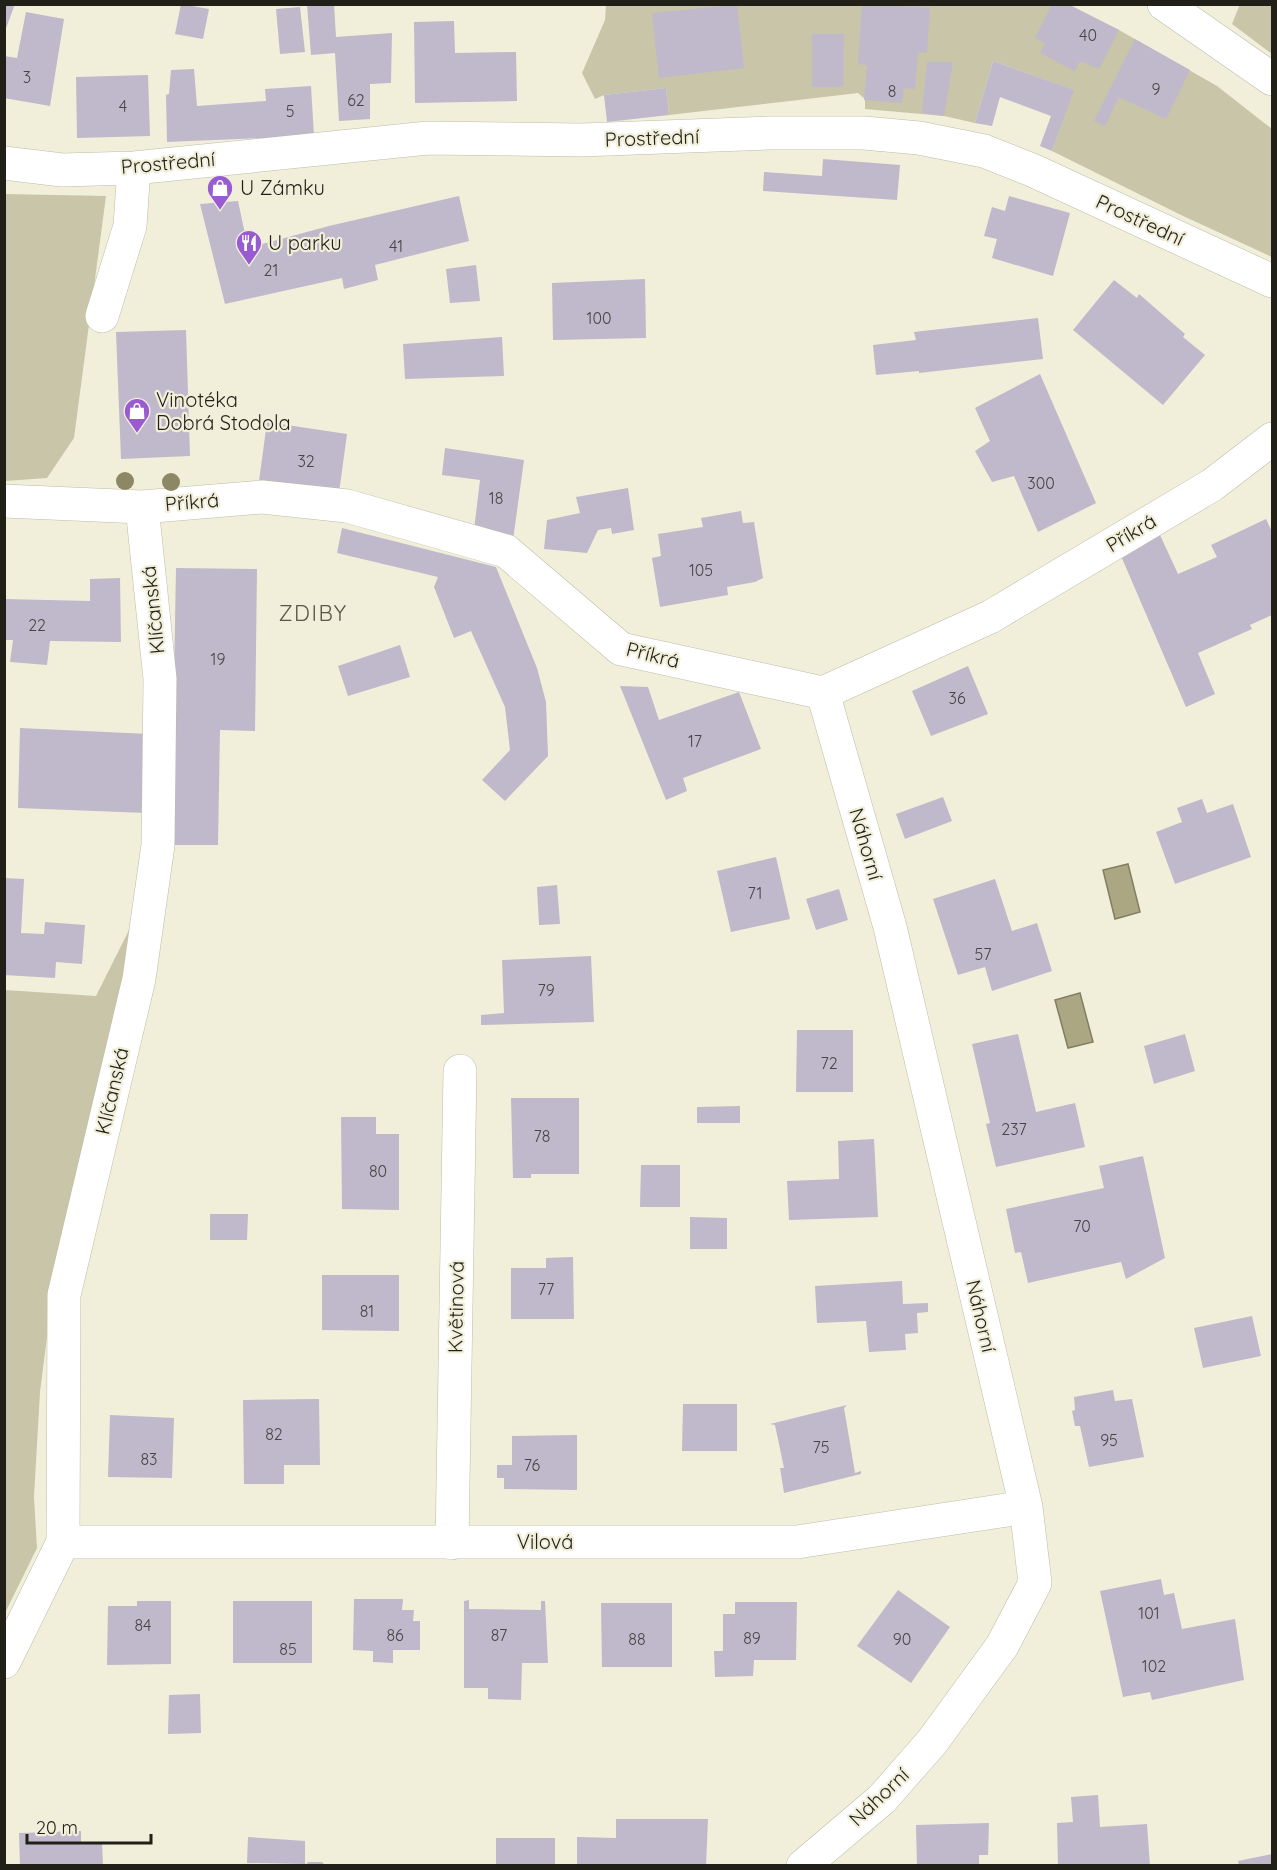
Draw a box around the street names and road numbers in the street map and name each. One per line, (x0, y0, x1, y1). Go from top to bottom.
street label: Prostřední (604, 123, 700, 152)
street label: Prostřední (120, 146, 217, 179)
street label: Prostřední (1092, 188, 1189, 251)
street label: Příkrá (164, 487, 220, 516)
street label: Příkrá (1101, 508, 1160, 557)
street label: Klíčanská (135, 565, 170, 655)
street label: Příkrá (624, 636, 682, 673)
street label: Náhorní (844, 805, 889, 883)
street label: Klíčanská (89, 1045, 134, 1137)
street label: Květinová (442, 1261, 469, 1353)
street label: Náhorní (961, 1277, 1002, 1355)
street label: Vilová (517, 1529, 573, 1554)
street label: Náhorní (843, 1762, 914, 1831)

